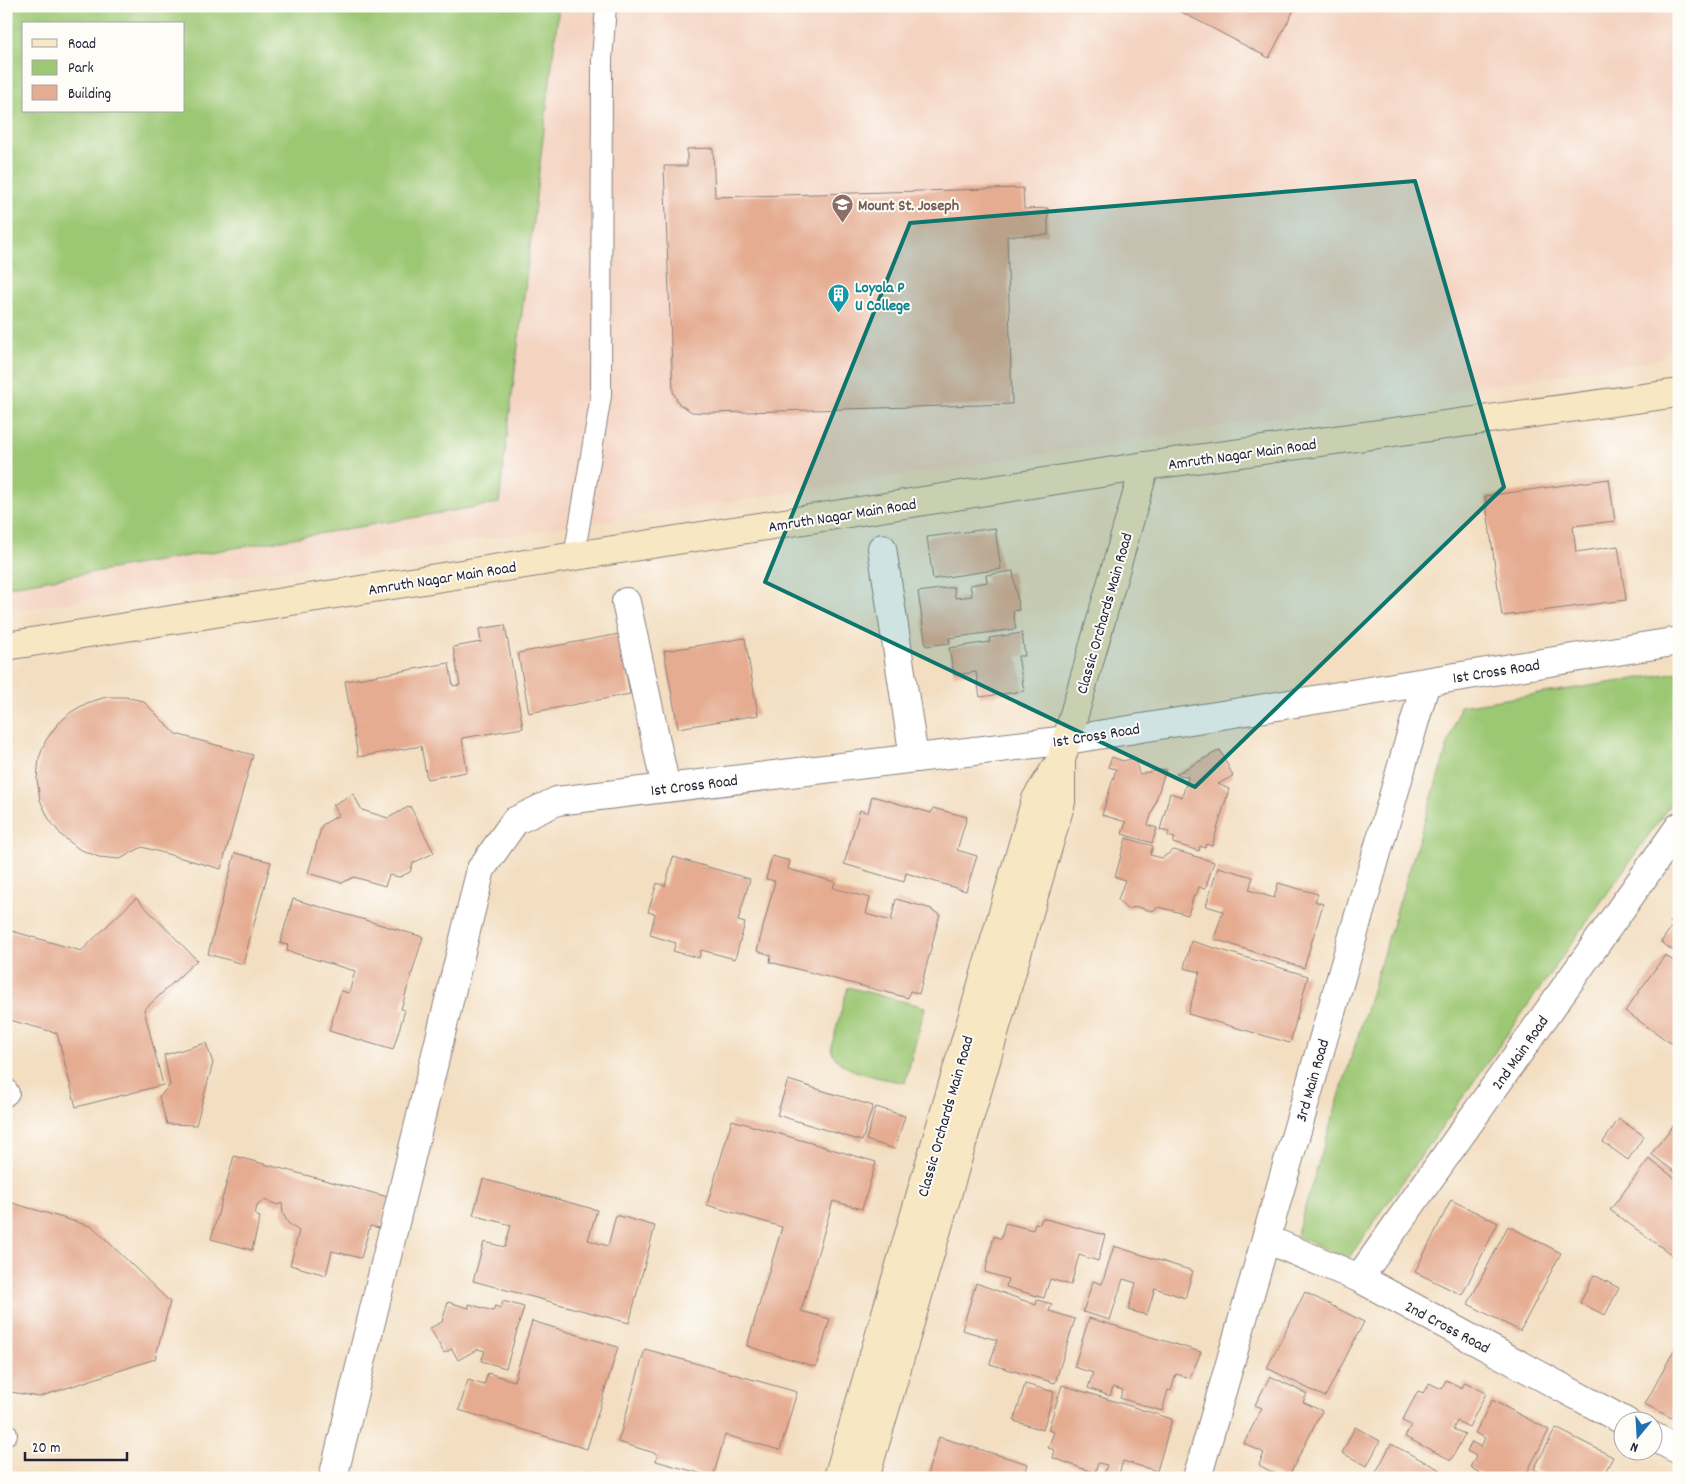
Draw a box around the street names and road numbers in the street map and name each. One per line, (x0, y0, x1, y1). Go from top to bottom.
street label: Amruth Nagar Main Road (1167, 434, 1318, 477)
street label: Amruth Nagar Main Road (767, 493, 918, 540)
street label: Classic Orchards Main Road (1071, 530, 1139, 697)
street label: Amruth Nagar Main Road (367, 556, 518, 603)
street label: 1st Cross Road (1451, 654, 1542, 691)
street label: 1st Cross Road (1051, 718, 1142, 755)
street label: 1st Cross Road (649, 770, 739, 803)
street label: 2nd Main Road (1487, 1011, 1555, 1095)
street label: Classic Orchards Main Road (912, 1033, 980, 1200)
street label: 3rd Main Road (1291, 1037, 1336, 1125)
street label: 2nd Cross Road (1400, 1296, 1494, 1360)

